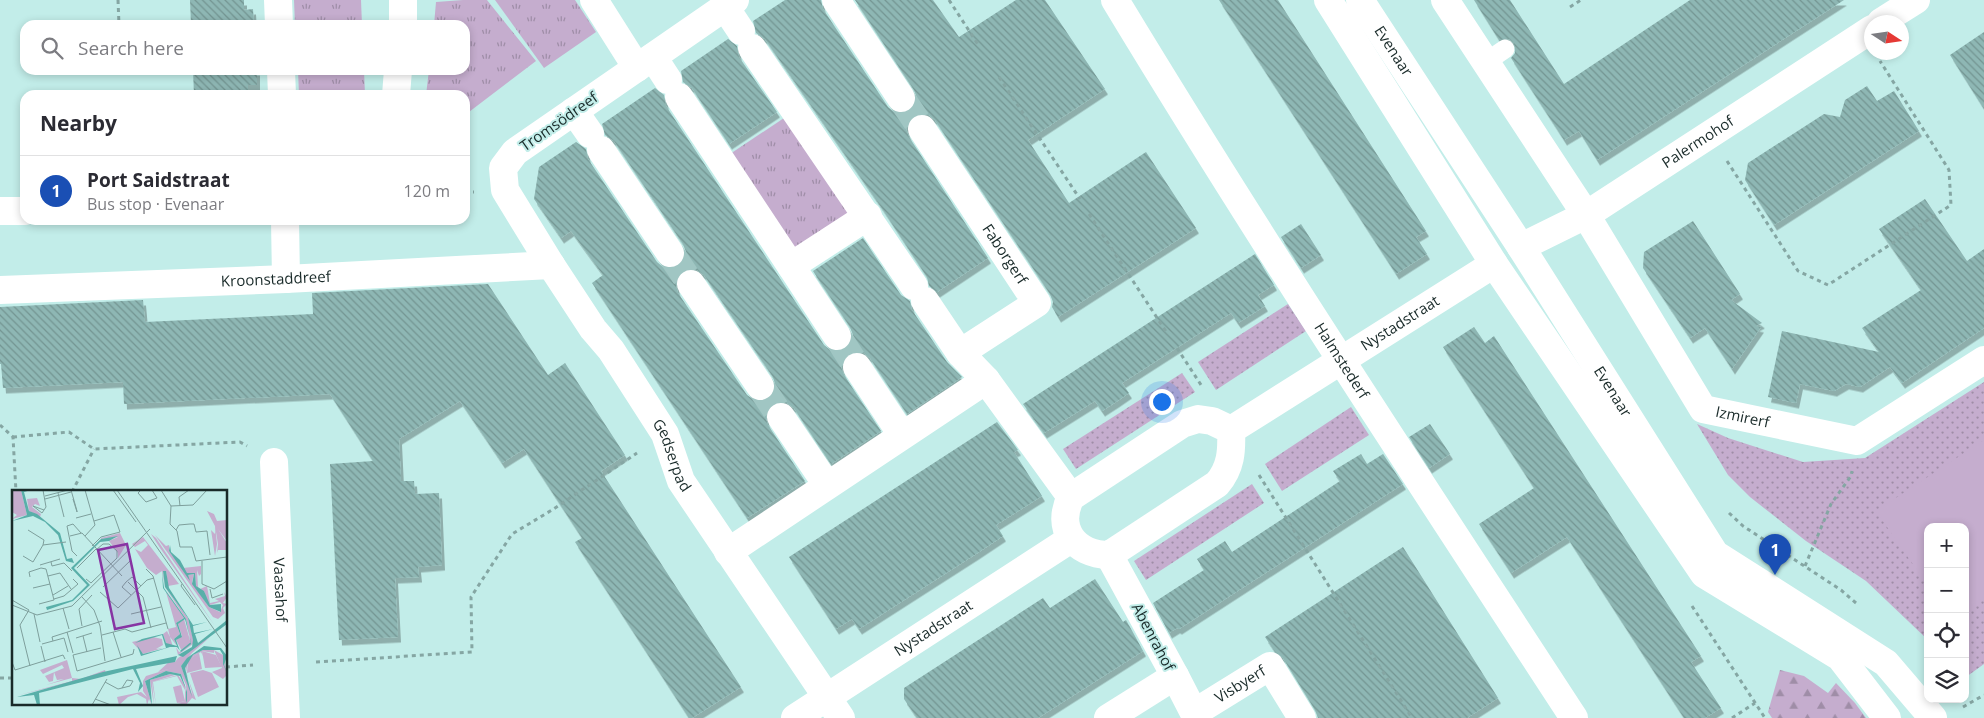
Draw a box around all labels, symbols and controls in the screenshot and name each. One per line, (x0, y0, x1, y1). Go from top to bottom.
north arrow (1864, 15, 1909, 60)
search box (20, 20, 470, 75)
street label: Evenaar (1370, 22, 1418, 80)
icon: search (38, 34, 66, 62)
text: Search here (78, 35, 184, 61)
street label: Tromsödreef (516, 86, 602, 155)
text: Nearby (40, 109, 117, 137)
street label: Palermohof (1658, 110, 1738, 172)
text: Port Saidstraat (87, 167, 230, 193)
text: 1 (51, 180, 61, 202)
text: 120 m (404, 180, 450, 202)
text: Bus stop · Evenaar (87, 193, 224, 215)
street label: Faborgerf (978, 220, 1033, 288)
street label: Kroonstaddreef (220, 266, 332, 290)
street label: Nystadstraat (1356, 290, 1443, 355)
street label: Halmstederf (1310, 318, 1375, 403)
street label: Evenaar (1590, 362, 1637, 420)
your location (1149, 389, 1175, 415)
street label: Izmirerf (1714, 401, 1772, 432)
street label: Gedserpad (649, 415, 696, 495)
inset map (12, 490, 228, 706)
map controls (1924, 523, 1969, 703)
button: + (1924, 523, 1969, 568)
pin: 1 (1759, 534, 1791, 575)
street label: Vaasahof (269, 557, 293, 623)
button: − (1924, 568, 1969, 613)
street label: Nystadstraat (890, 595, 976, 660)
street label: Abenrahof (1128, 599, 1181, 675)
button: locate (1924, 613, 1969, 658)
button: layers (1924, 658, 1969, 703)
street label: Visbyerf (1211, 660, 1270, 707)

